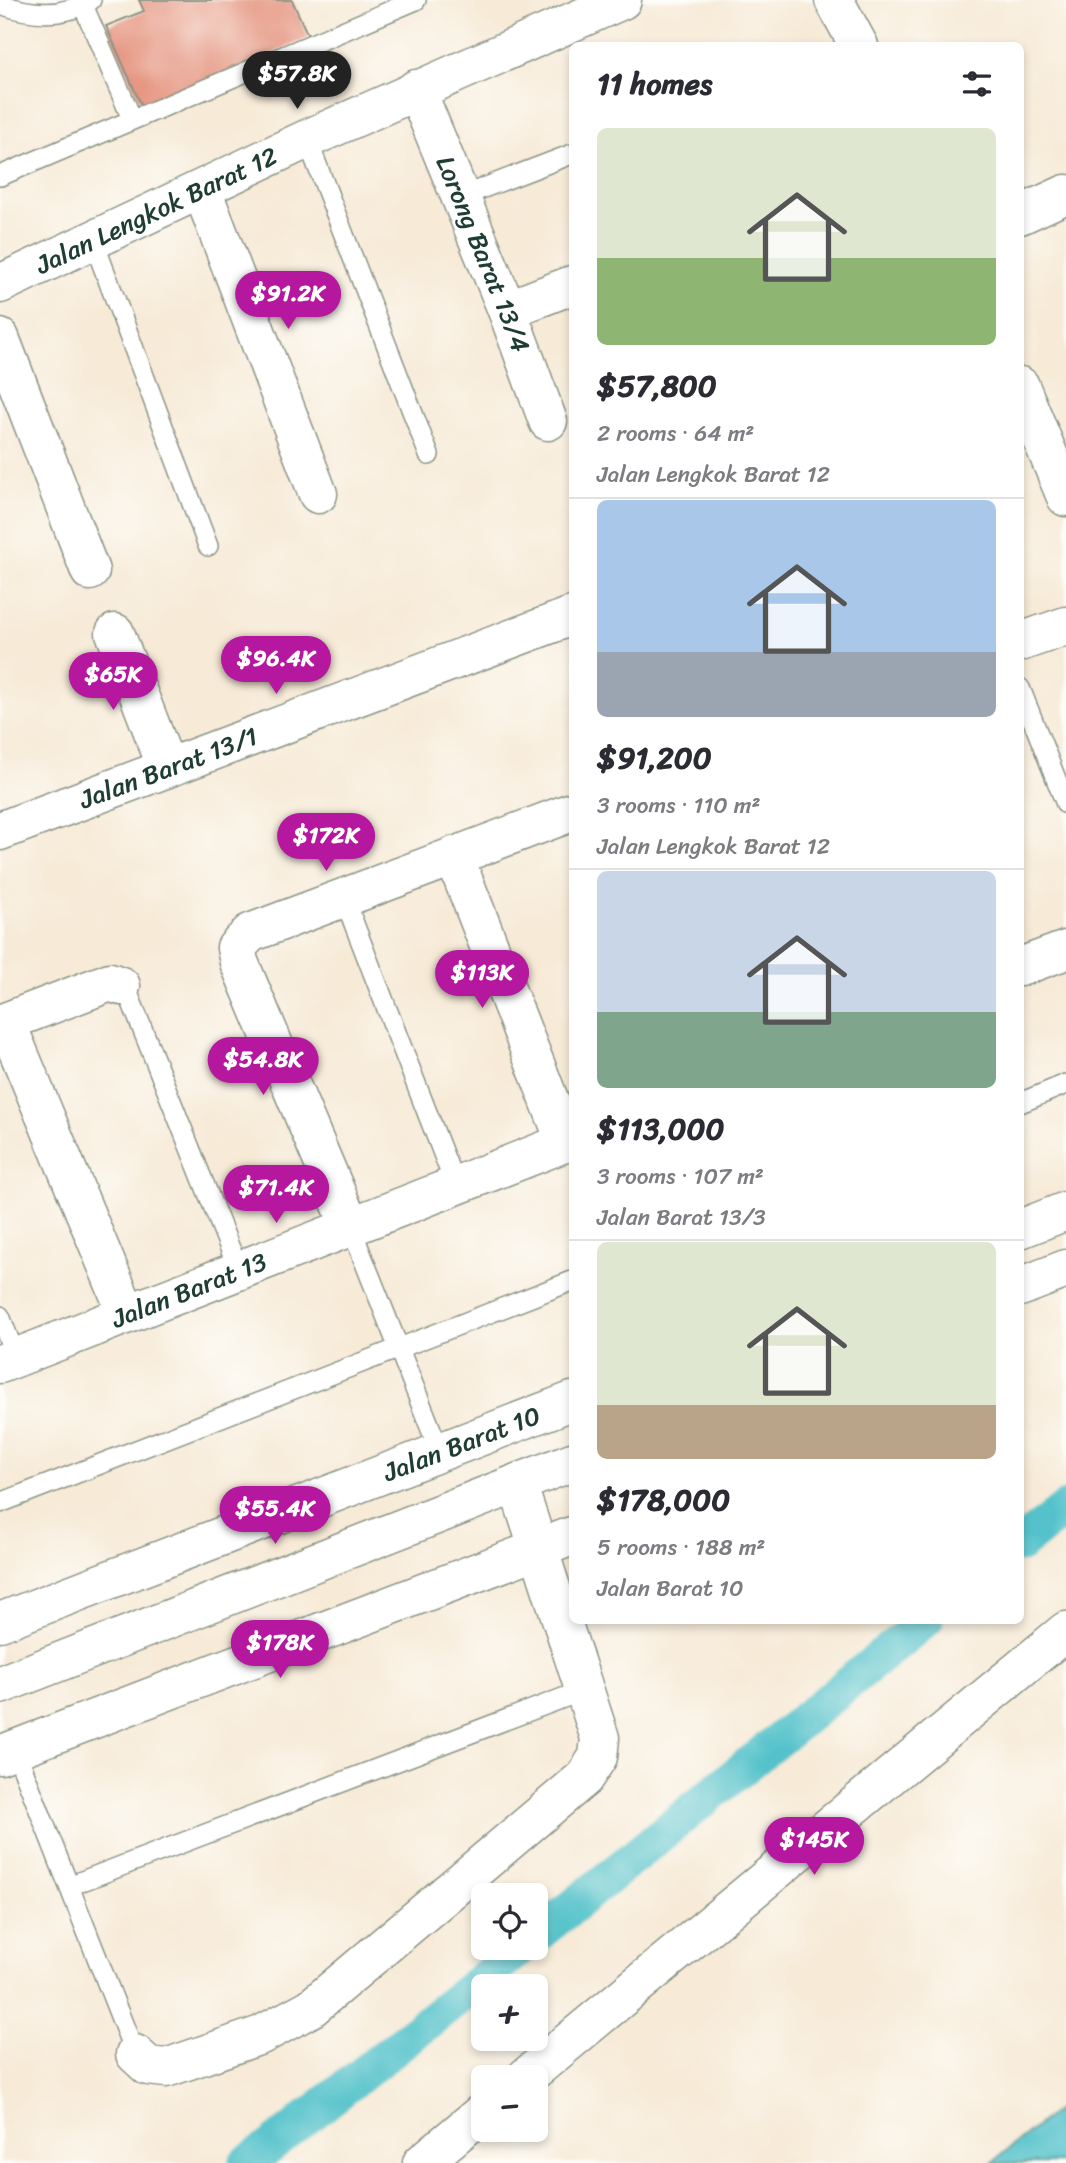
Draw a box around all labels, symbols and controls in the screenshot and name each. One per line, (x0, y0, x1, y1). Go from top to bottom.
pin: $57.8K (240, 52, 354, 111)
text: $57.8K (258, 53, 336, 94)
text: 11 homes (597, 57, 712, 111)
icon: filters (958, 65, 996, 103)
street label: Jalan Lengkok Barat 12 (27, 133, 285, 288)
street label: Lorong Barat 13/4 (423, 148, 544, 359)
icon: home (734, 174, 860, 300)
pin: $91.2K (231, 272, 345, 331)
text: $91.2K (251, 273, 325, 314)
text: $57,800 (597, 359, 717, 413)
text: 2 rooms · 64 m² (597, 413, 754, 454)
text: Jalan Lengkok Barat 12 (597, 454, 830, 495)
icon: home (734, 546, 860, 672)
pin: $96.4K (219, 636, 333, 696)
text: $96.4K (237, 638, 315, 679)
pin: $65K (72, 652, 154, 712)
text: $65K (85, 654, 141, 695)
street label: Jalan Barat 13/1 (72, 713, 264, 823)
text: $91,200 (597, 731, 712, 785)
text: 3 rooms · 110 m² (597, 785, 761, 826)
pin: $172K (277, 814, 375, 873)
text: $172K (293, 815, 359, 856)
text: Jalan Lengkok Barat 12 (597, 826, 830, 867)
icon: home (734, 917, 860, 1043)
pin: $113K (433, 950, 531, 1010)
text: $113K (451, 952, 513, 993)
pin: $54.8K (206, 1038, 320, 1097)
text: $54.8K (224, 1039, 302, 1080)
text: $113,000 (597, 1102, 724, 1156)
text: 3 rooms · 107 m² (597, 1156, 764, 1197)
pin: $71.4K (219, 1166, 333, 1225)
text: $71.4K (239, 1167, 313, 1208)
text: Jalan Barat 13/3 (597, 1197, 766, 1238)
street label: Jalan Barat 13 (104, 1239, 274, 1342)
icon: home (734, 1288, 860, 1414)
street label: Jalan Barat 10 (375, 1392, 547, 1495)
text: $178,000 (597, 1473, 730, 1527)
pin: $55.4K (218, 1486, 332, 1546)
text: $55.4K (236, 1488, 314, 1529)
text: 5 rooms · 188 m² (597, 1527, 765, 1568)
text: Jalan Barat 10 (597, 1568, 744, 1609)
pin: $178K (231, 1620, 329, 1680)
text: $178K (247, 1622, 313, 1663)
pin: $145K (765, 1818, 863, 1877)
text: $145K (780, 1819, 848, 1860)
map controls (471, 1883, 548, 2142)
button: locate (471, 1883, 548, 1960)
button: + (471, 1974, 548, 2051)
button: − (471, 2065, 548, 2142)

